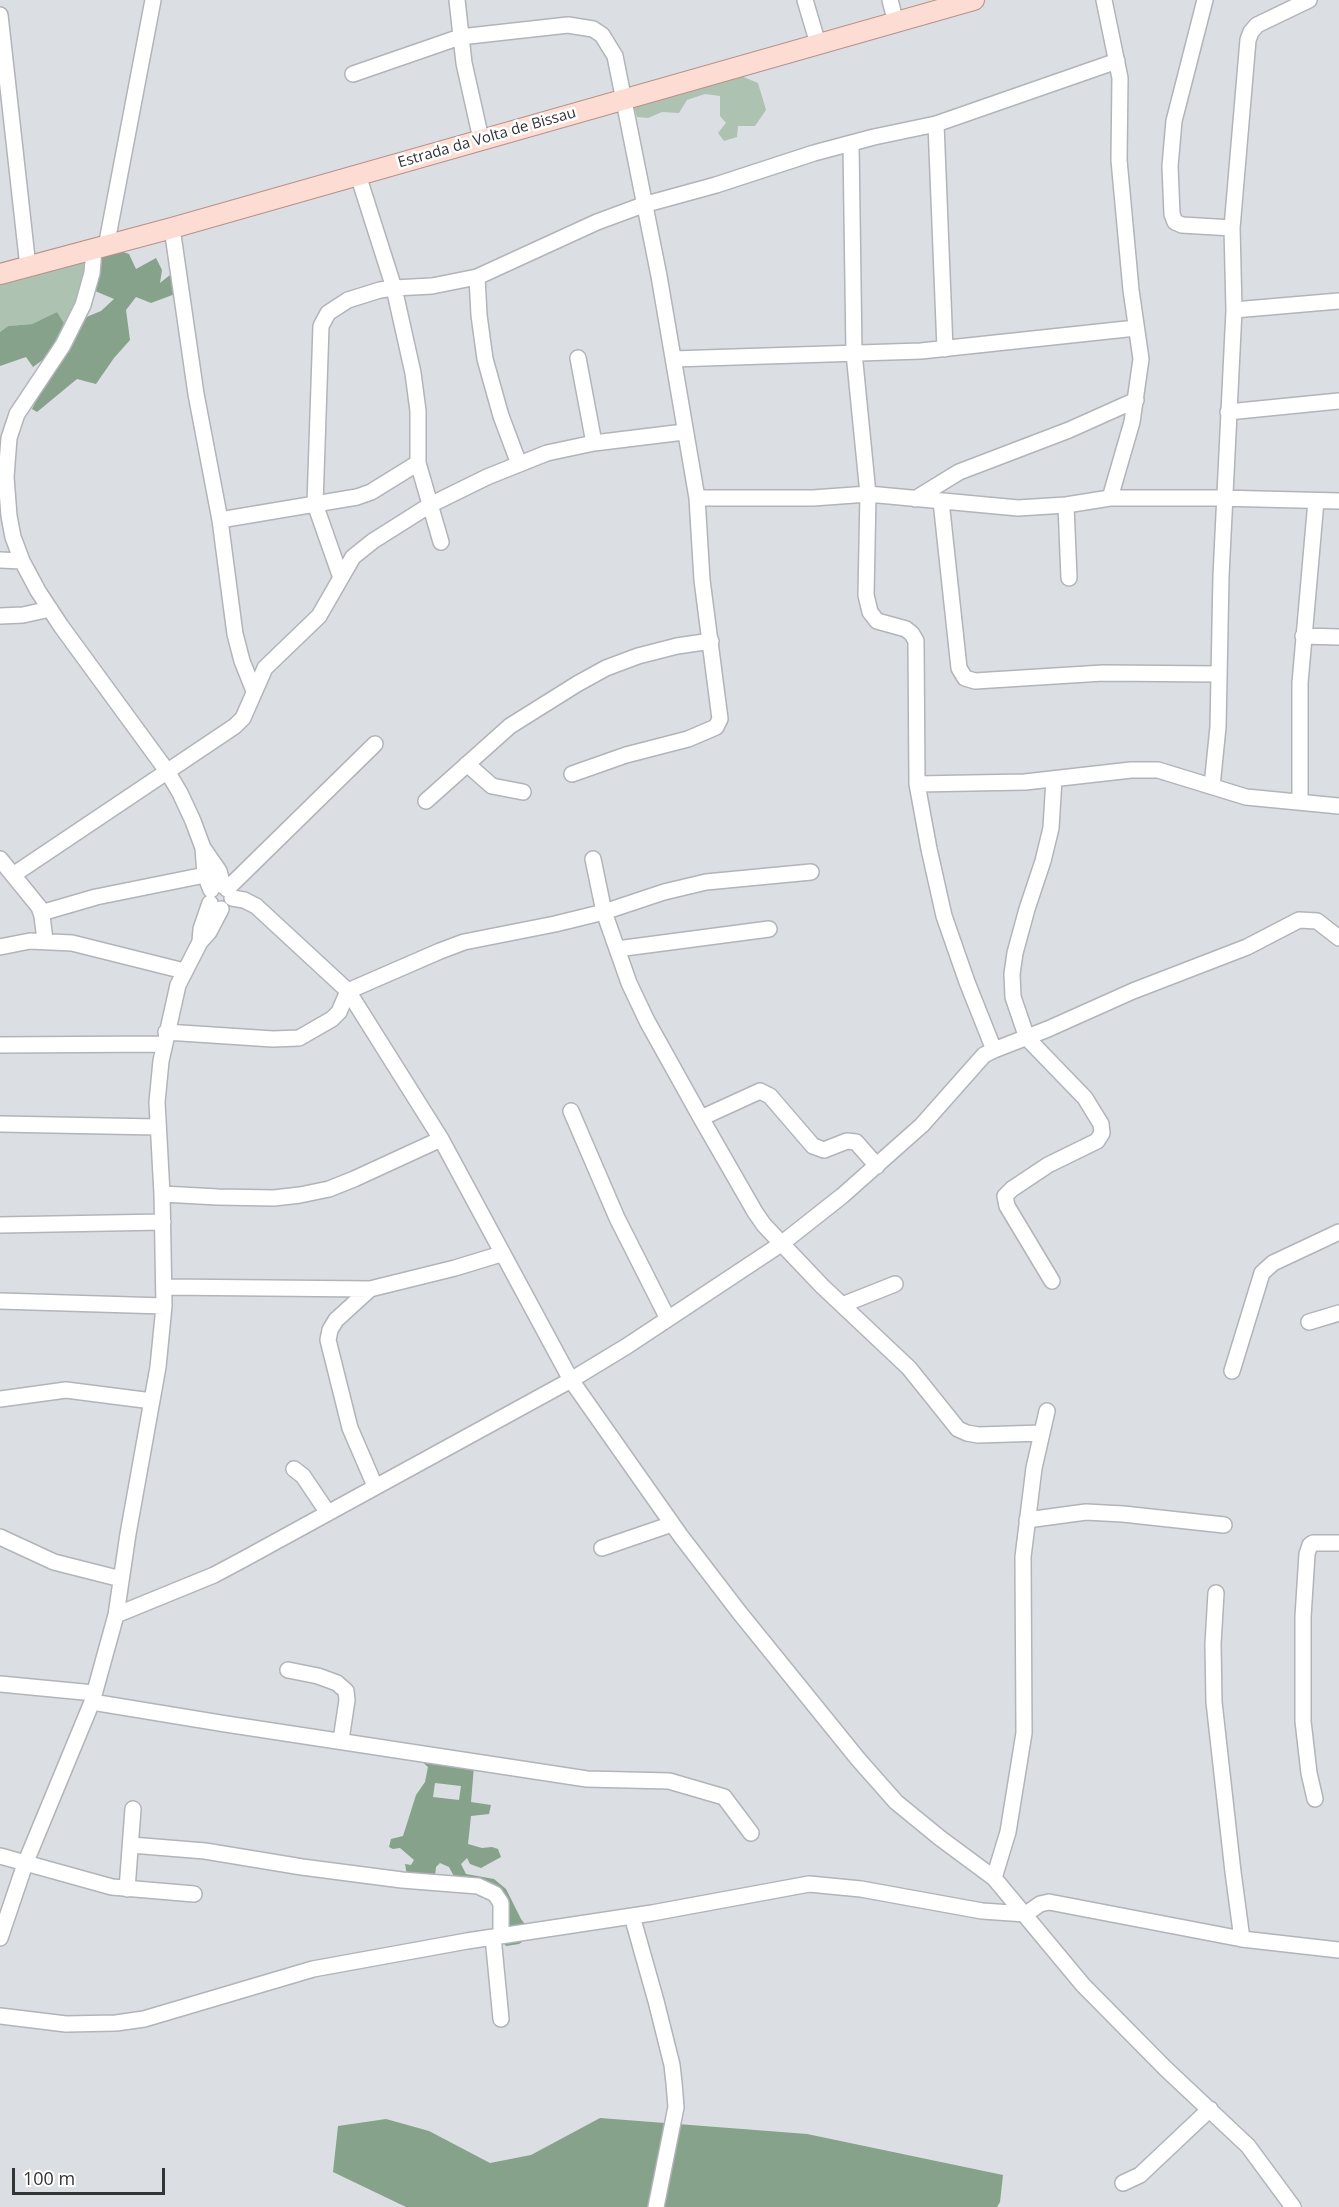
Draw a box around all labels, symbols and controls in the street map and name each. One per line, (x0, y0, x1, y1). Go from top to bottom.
street label: Estrada da Volta de Bissau (396, 104, 578, 172)
scale bar (15, 2156, 168, 2194)
text: 100 m (23, 2166, 75, 2190)

